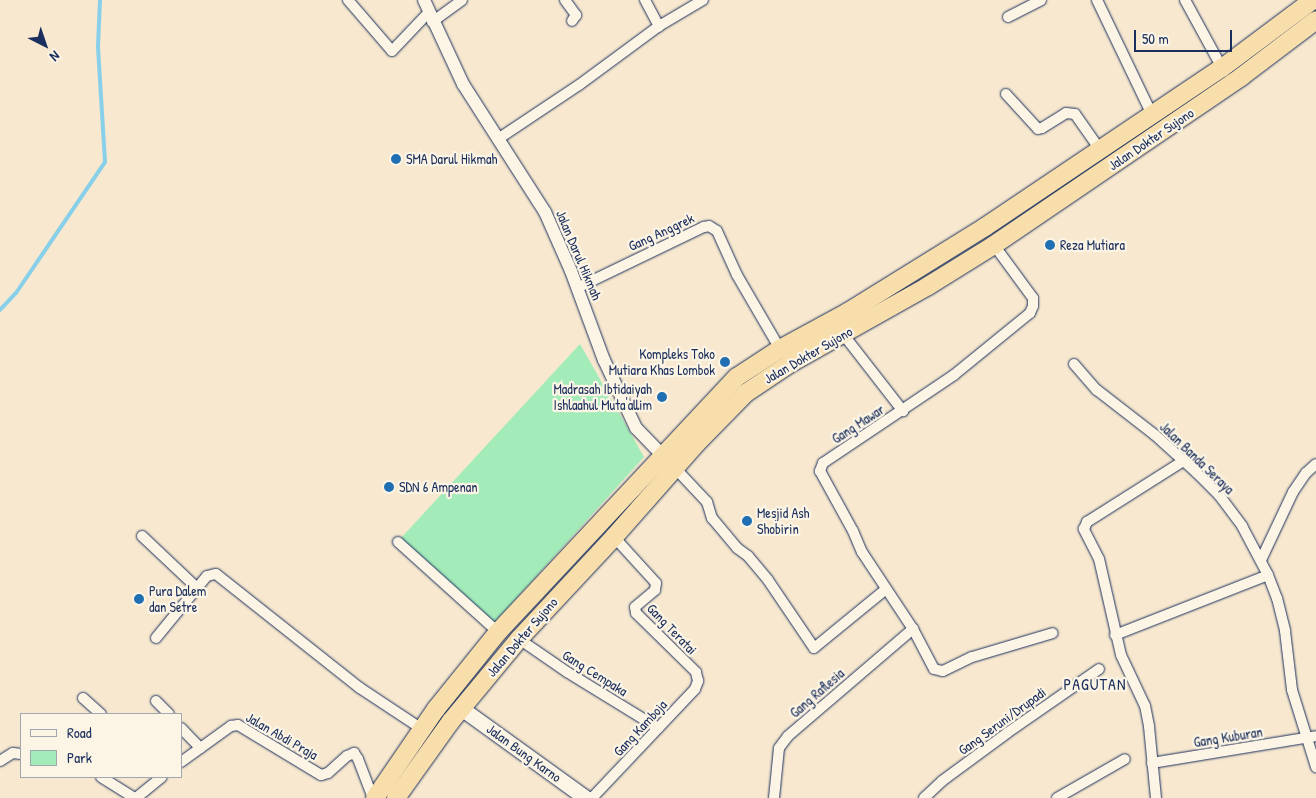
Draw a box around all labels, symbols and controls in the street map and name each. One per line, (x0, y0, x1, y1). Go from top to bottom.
north arrow (20, 20, 70, 70)
scale bar (1136, 20, 1234, 52)
text: 50 m (1142, 28, 1169, 49)
text: N (46, 47, 64, 66)
street label: Jalan Dokter Sujono (1105, 104, 1197, 174)
place label: SMA Darul Hikmah (406, 151, 497, 167)
marker: SMA Darul Hikmah (390, 153, 402, 165)
street label: Jalan Darul Hikmah (553, 208, 605, 302)
street label: Gang Anggrek (626, 210, 696, 254)
place label: Reza Mutiara (1060, 237, 1125, 253)
marker: Reza Mutiara (1044, 239, 1056, 251)
street label: Jalan Dokter Sujono (761, 323, 855, 387)
place label: Kompleks Toko Mutiara Khas Lombok (609, 346, 715, 378)
marker: Kompleks Toko Mutiara Khas Lombok (719, 356, 731, 368)
place label: Madrasah Ibtidaiyah Ishlaahul Muta'allim (553, 381, 652, 414)
marker: Madrasah Ibtidaiyah Ishlaahul Muta'allim (656, 391, 668, 403)
street label: Gang Mawar (829, 401, 887, 447)
street label: Jalan Banda Seraya (1156, 418, 1238, 498)
place label: SDN 6 Ampenan (399, 479, 478, 495)
marker: SDN 6 Ampenan (383, 481, 395, 493)
place label: Mesjid Ash Shobirin (757, 505, 809, 538)
marker: Mesjid Ash Shobirin (741, 515, 753, 527)
place label: Pura Dalem dan Setre (149, 583, 206, 616)
marker: Pura Dalem dan Setre (133, 593, 145, 605)
street label: Jalan Dokter Sujono (483, 594, 561, 680)
street label: Gang Teratai (644, 600, 700, 658)
street label: Gang Cempaka (559, 646, 631, 700)
street label: Gang Raflesia (786, 665, 848, 721)
district label: PAGUTAN (1063, 674, 1127, 694)
street label: Gang Seruni/Drupadi (955, 684, 1049, 758)
street label: Gang Kamboja (610, 696, 670, 760)
street label: Jalan Abdi Praja (243, 709, 321, 763)
legend (20, 713, 182, 778)
street label: Jalan Bung Karno (483, 720, 565, 786)
text: Road (67, 722, 92, 743)
street label: Gang Kuburan (1192, 723, 1264, 751)
text: Park (67, 747, 92, 768)

